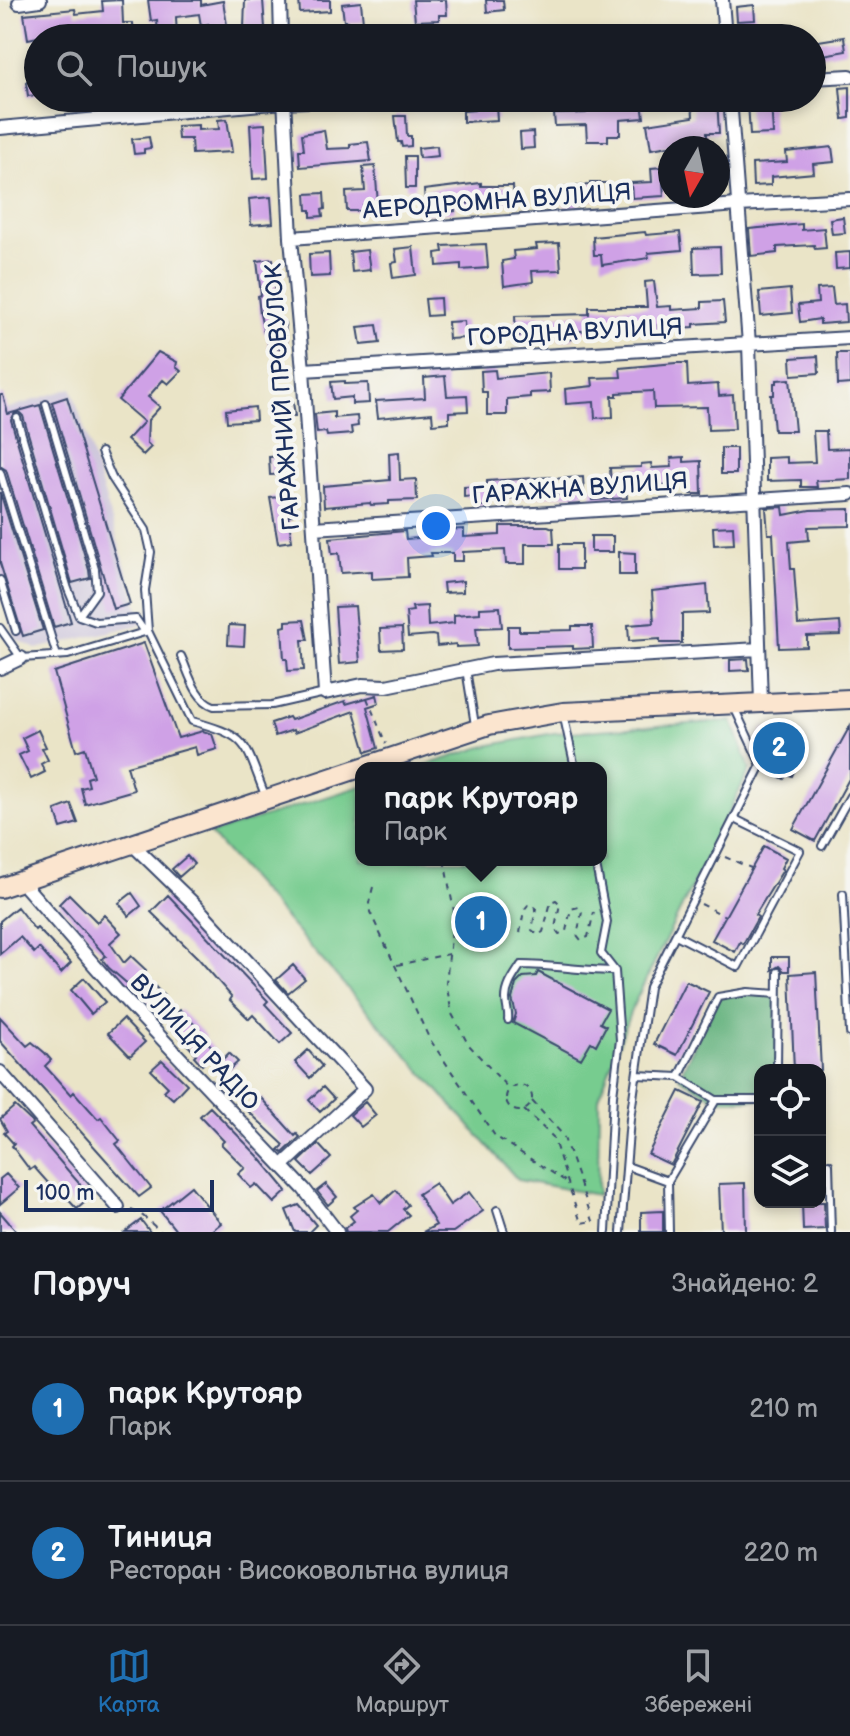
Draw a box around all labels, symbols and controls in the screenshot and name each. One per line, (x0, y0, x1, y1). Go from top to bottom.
search box (24, 24, 826, 112)
icon: search (52, 46, 96, 90)
text: Пошук (116, 50, 207, 86)
north arrow (658, 136, 730, 208)
street label: АЕРОДРОМНА ВУЛИЦЯ (361, 178, 632, 225)
street label: ГАРАЖНИЙ ПРОВУЛОК (259, 262, 306, 531)
street label: ГОРОДНА ВУЛИЦЯ (466, 312, 684, 353)
street label: ГАРАЖНА ВУЛИЦЯ (471, 466, 689, 511)
your location (416, 506, 456, 546)
pin: 2 (753, 718, 805, 778)
popup (355, 762, 607, 866)
text: парк Крутояр (384, 781, 578, 817)
text: Парк (384, 817, 447, 848)
pin: 1 (455, 892, 507, 952)
street label: ВУЛИЦЯ РАДІО (124, 968, 265, 1117)
map controls (754, 1064, 826, 1208)
button: locate (754, 1064, 826, 1136)
button: layers (754, 1136, 826, 1208)
scale bar (24, 1176, 214, 1212)
text: 100 m (36, 1180, 95, 1207)
text: Поруч (32, 1264, 131, 1305)
text: Знайдено: 2 (672, 1269, 818, 1300)
text: парк Крутояр (108, 1376, 303, 1412)
text: 1 (53, 1394, 63, 1425)
text: 210 m (749, 1394, 818, 1425)
text: Парк (108, 1412, 171, 1443)
text: Тиниця (108, 1520, 212, 1556)
text: 2 (50, 1538, 66, 1569)
text: 220 m (744, 1538, 818, 1569)
text: Ресторан · Високовольтна вулиця (108, 1556, 509, 1587)
tab: Карта (98, 1644, 160, 1719)
tab: Маршрут (356, 1644, 449, 1719)
tab: Збережені (645, 1644, 752, 1719)

